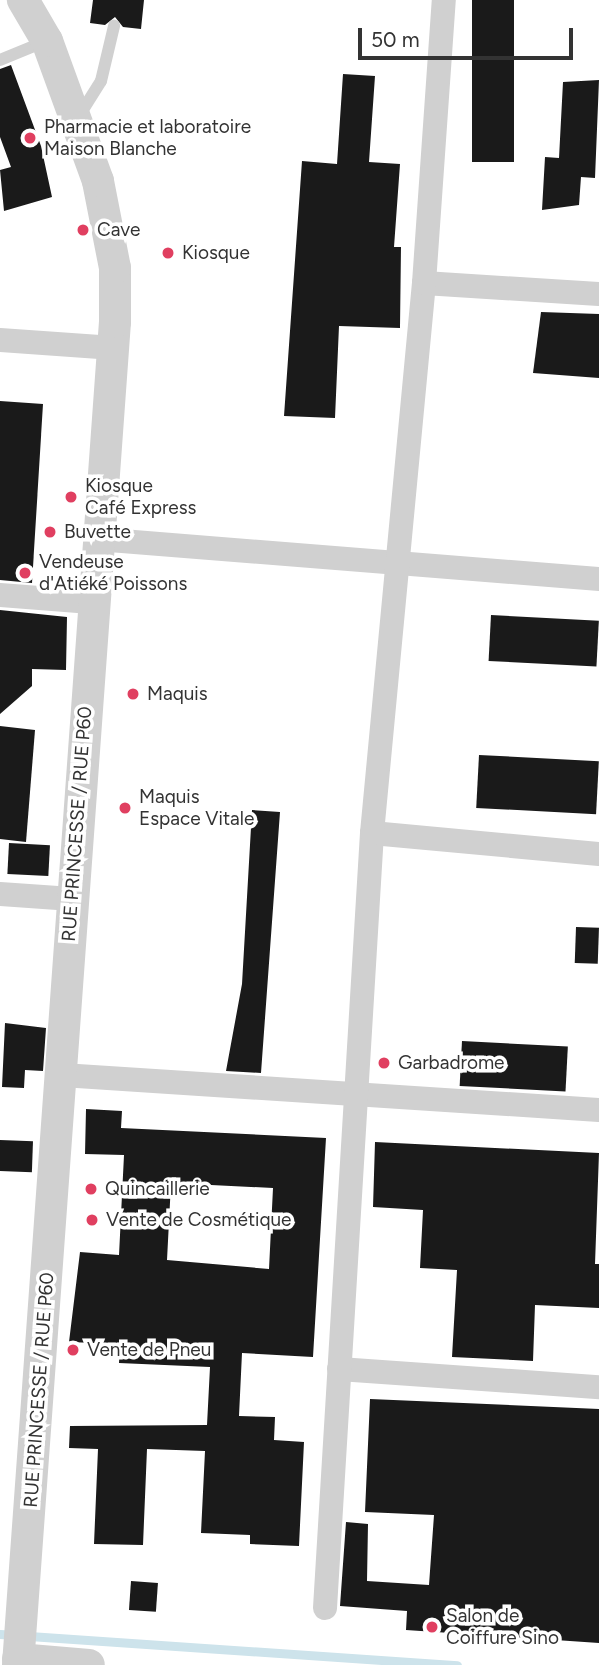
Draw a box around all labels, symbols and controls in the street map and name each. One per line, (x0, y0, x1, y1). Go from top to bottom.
scale bar (361, 14, 576, 58)
text: 50 m (371, 27, 420, 52)
place label: Pharmacie et laboratoire Maison Blanche (44, 116, 251, 160)
marker: Pharmacie et laboratoire Maison Blanche (22, 130, 38, 146)
place label: Cave (97, 219, 140, 241)
marker: Cave (75, 222, 91, 238)
place label: Kiosque (182, 242, 250, 264)
marker: Kiosque (160, 245, 176, 261)
place label: Kiosque Café Express (85, 475, 196, 519)
marker: Kiosque Café Express (63, 489, 79, 505)
place label: Buvette (64, 521, 131, 543)
marker: Buvette (42, 524, 58, 540)
place label: Vendeuse d'Atiéké Poissons (39, 551, 187, 595)
marker: Vendeuse d'Atiéké Poissons (17, 565, 33, 581)
place label: Maquis (147, 683, 208, 705)
marker: Maquis (125, 686, 141, 702)
street label: RUE PRINCESSE / RUE P60 (57, 706, 97, 942)
place label: Maquis Espace Vitale (139, 786, 254, 830)
marker: Maquis Espace Vitale (117, 800, 133, 816)
place label: Garbadrome (398, 1052, 504, 1074)
marker: Garbadrome (376, 1055, 392, 1071)
place label: Quincaillerie (105, 1178, 210, 1200)
marker: Quincaillerie (83, 1181, 99, 1197)
place label: Vente de Cosmétique (106, 1209, 291, 1231)
marker: Vente de Cosmétique (84, 1212, 100, 1228)
street label: RUE PRINCESSE / RUE P60 (19, 1272, 59, 1508)
place label: Vente de Pneu (87, 1339, 211, 1361)
marker: Vente de Pneu (65, 1342, 81, 1358)
place label: Salon de Coiffure Sino (446, 1605, 559, 1649)
marker: Salon de Coiffure Sino (424, 1619, 440, 1635)

